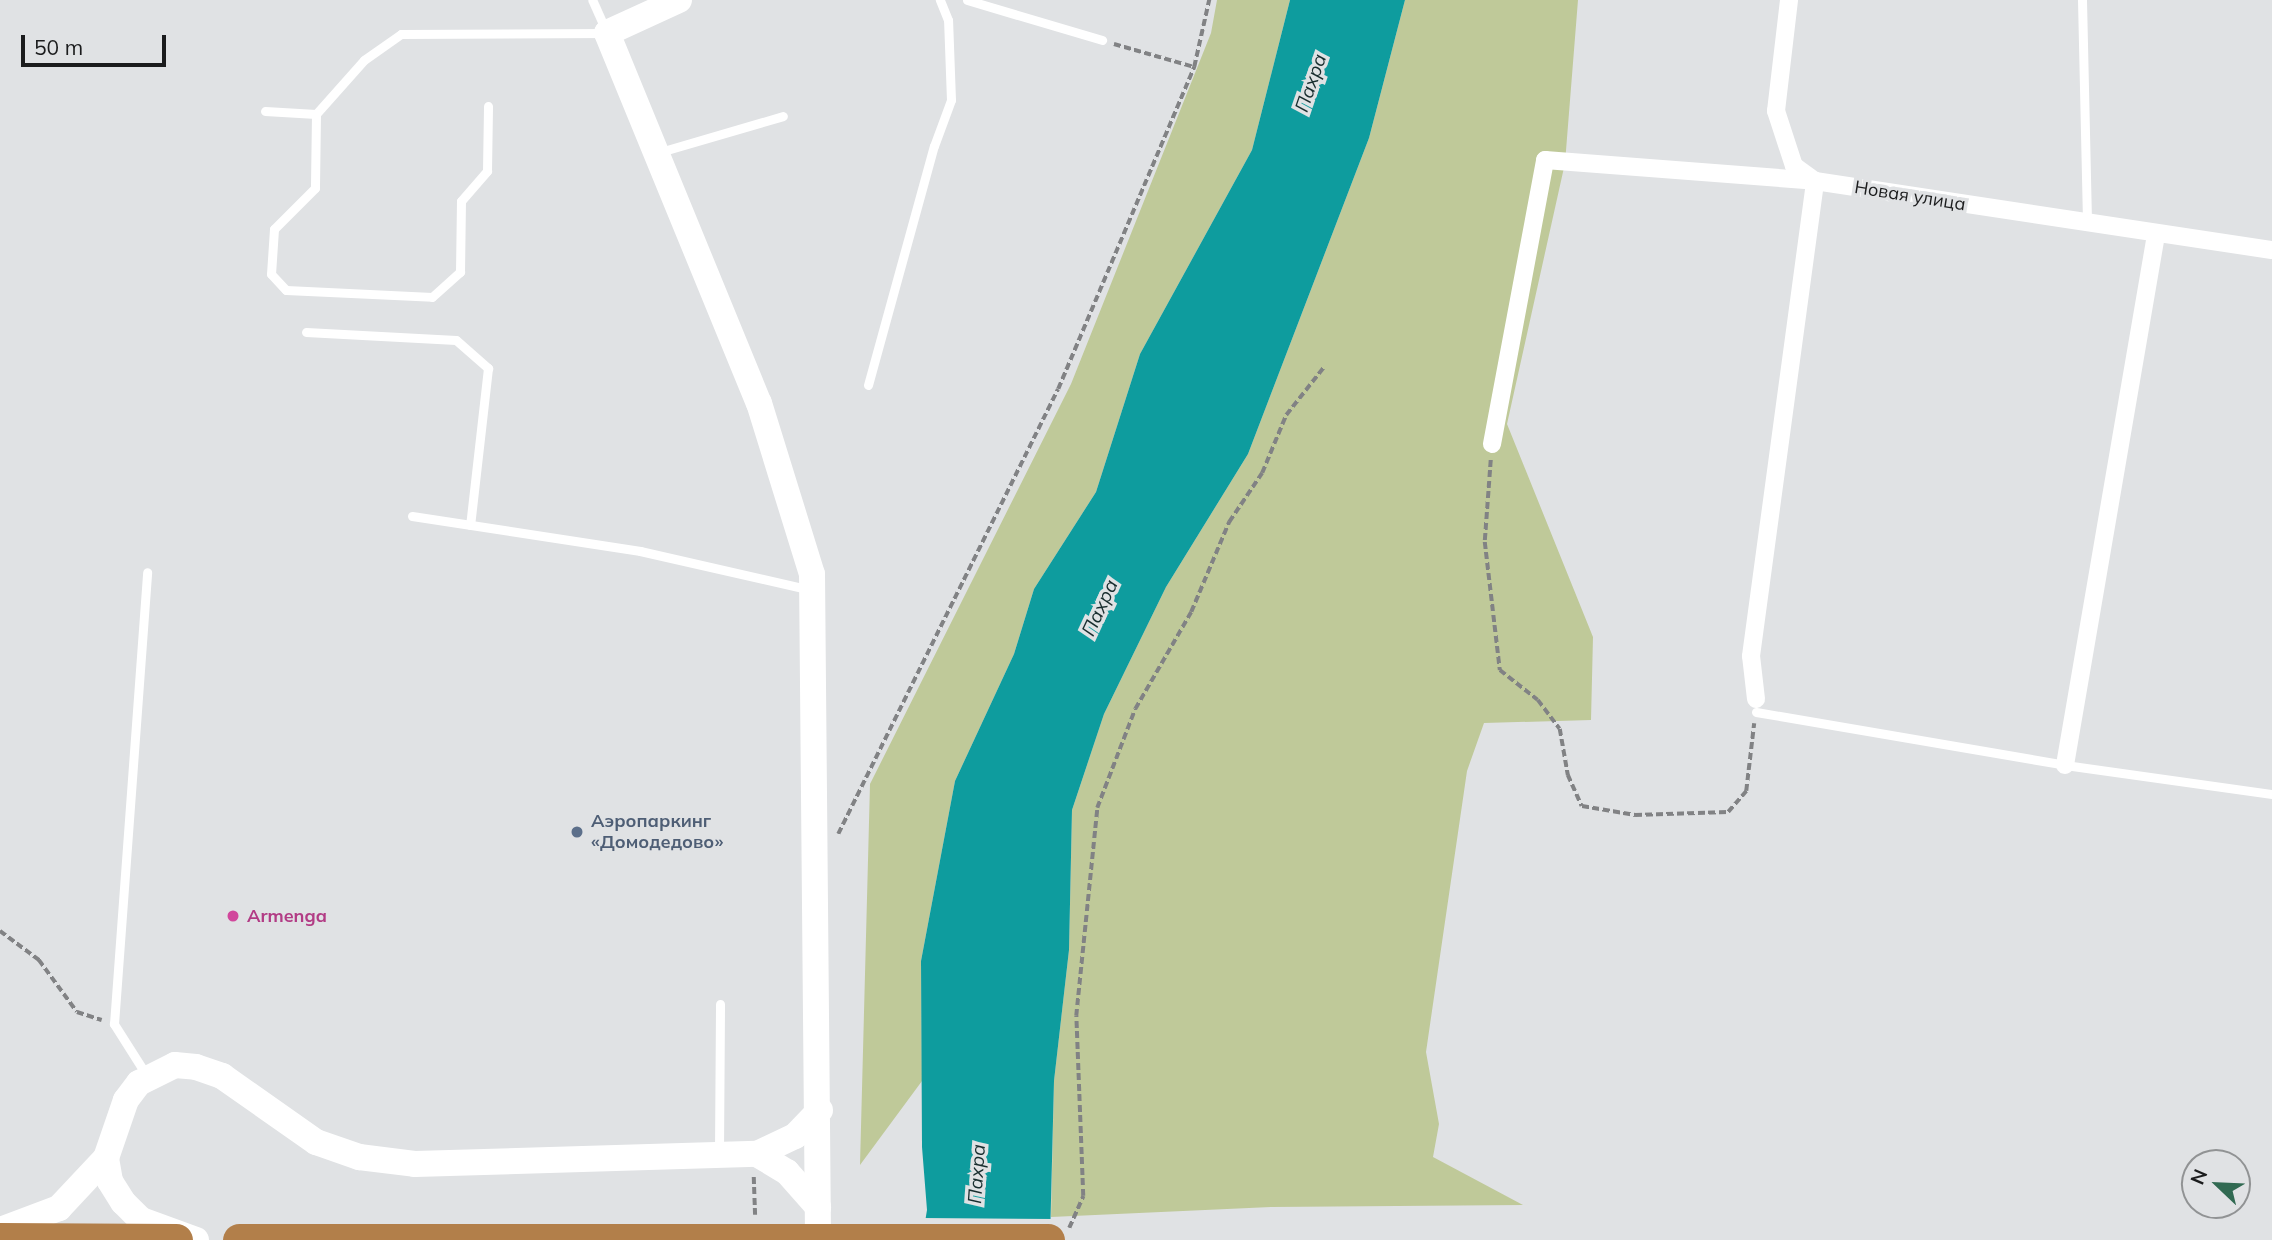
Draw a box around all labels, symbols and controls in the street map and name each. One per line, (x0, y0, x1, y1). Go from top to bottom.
scale bar (24, 21, 170, 65)
text: 50 m (34, 34, 83, 60)
water label: Пахра (1291, 51, 1331, 115)
street label: Новая улица (1853, 177, 1967, 215)
water label: Пахра (1077, 576, 1123, 640)
place label: Аэропаркинг «Домодедово» (591, 811, 723, 854)
marker: Аэропаркинг «Домодедово» (569, 824, 585, 840)
place label: Armenga (247, 905, 327, 927)
marker: Armenga (225, 908, 241, 924)
water label: Пахра (964, 1143, 990, 1205)
north arrow (2181, 1149, 2251, 1219)
text: N (2185, 1165, 2212, 1188)

